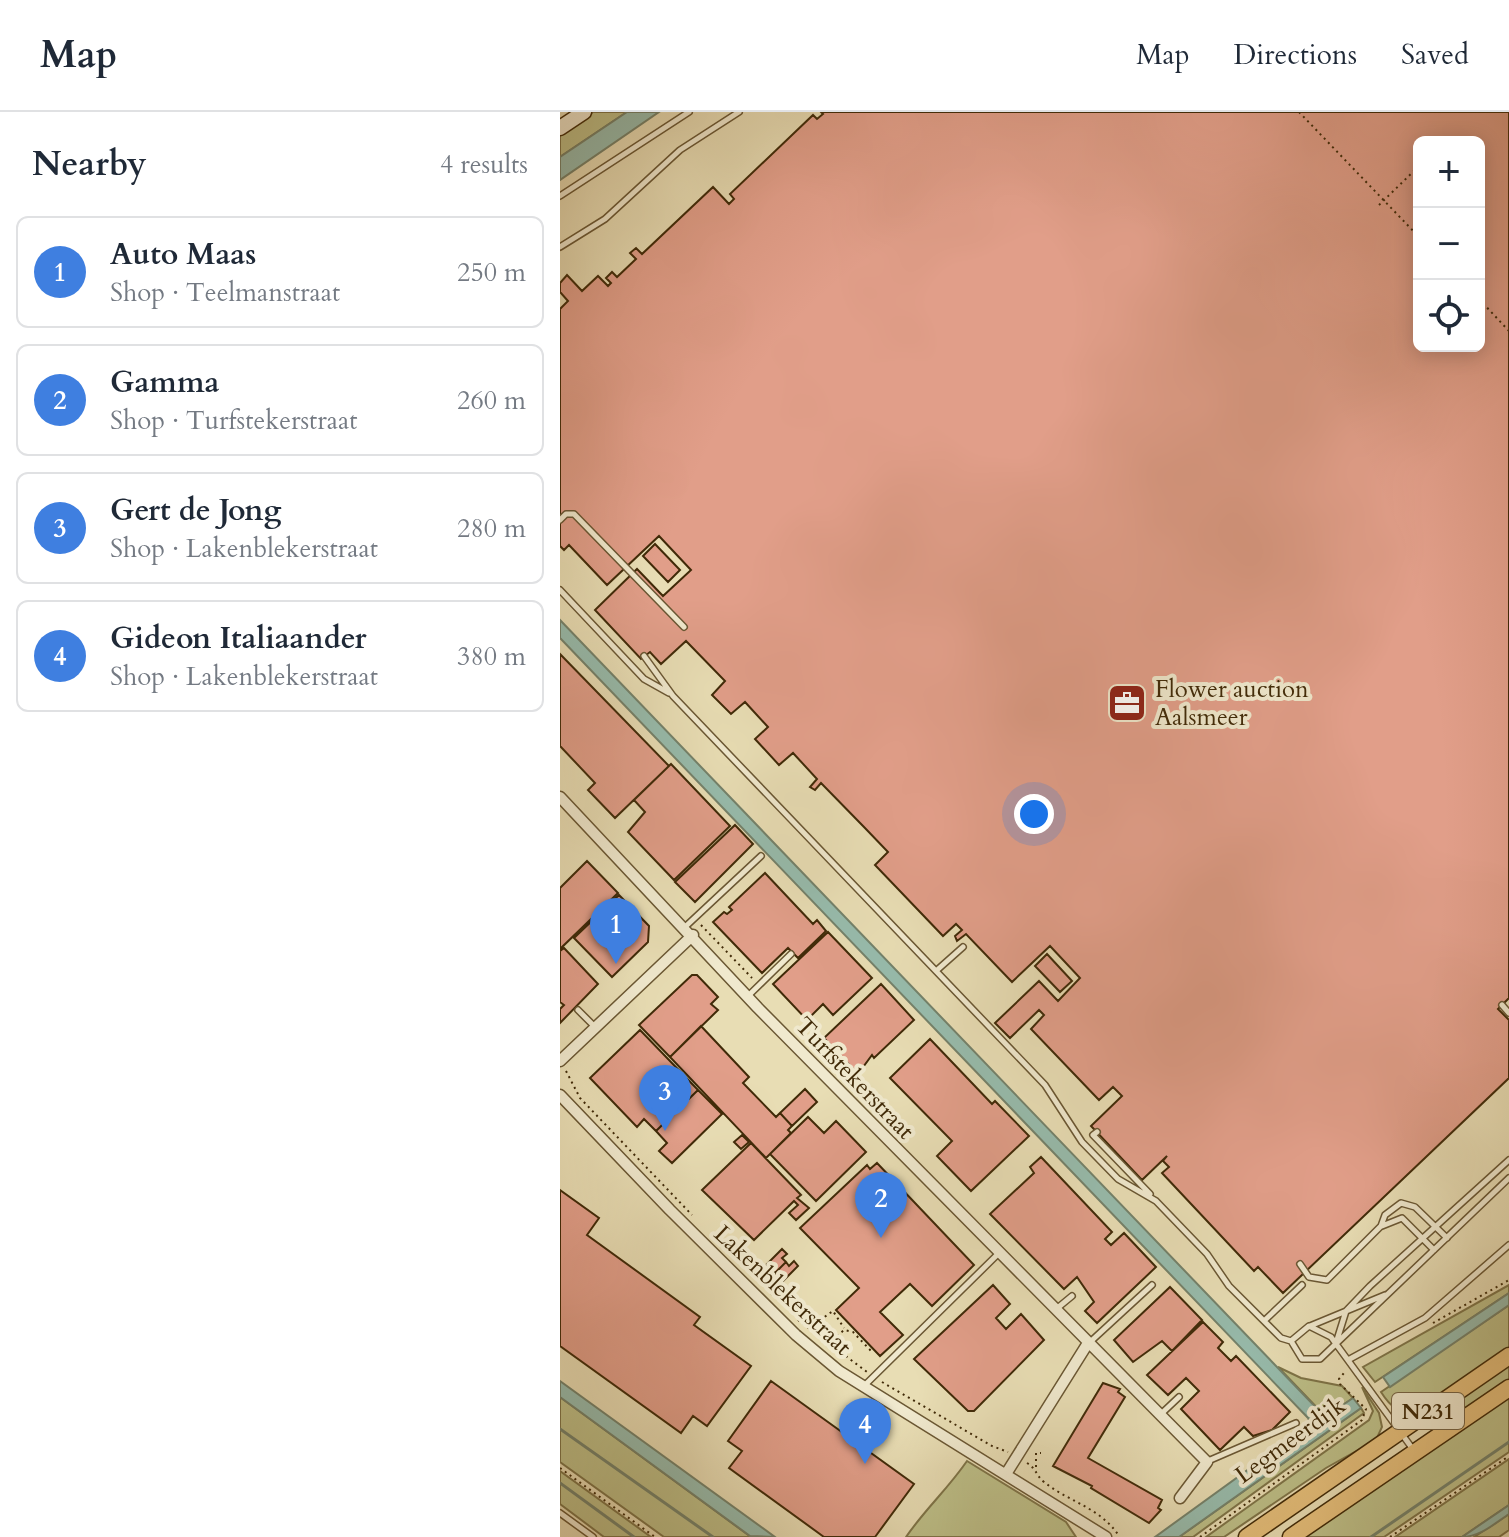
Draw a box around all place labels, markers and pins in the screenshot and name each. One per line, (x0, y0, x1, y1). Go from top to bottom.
place label: Flower auction Aalsmeer (1155, 673, 1309, 734)
office icon: Flower auction Aalsmeer (1106, 682, 1148, 724)
pin: 1 (590, 898, 642, 964)
pin: 3 (639, 1065, 691, 1131)
pin: 2 (855, 1172, 907, 1238)
pin: 4 (839, 1398, 891, 1464)

